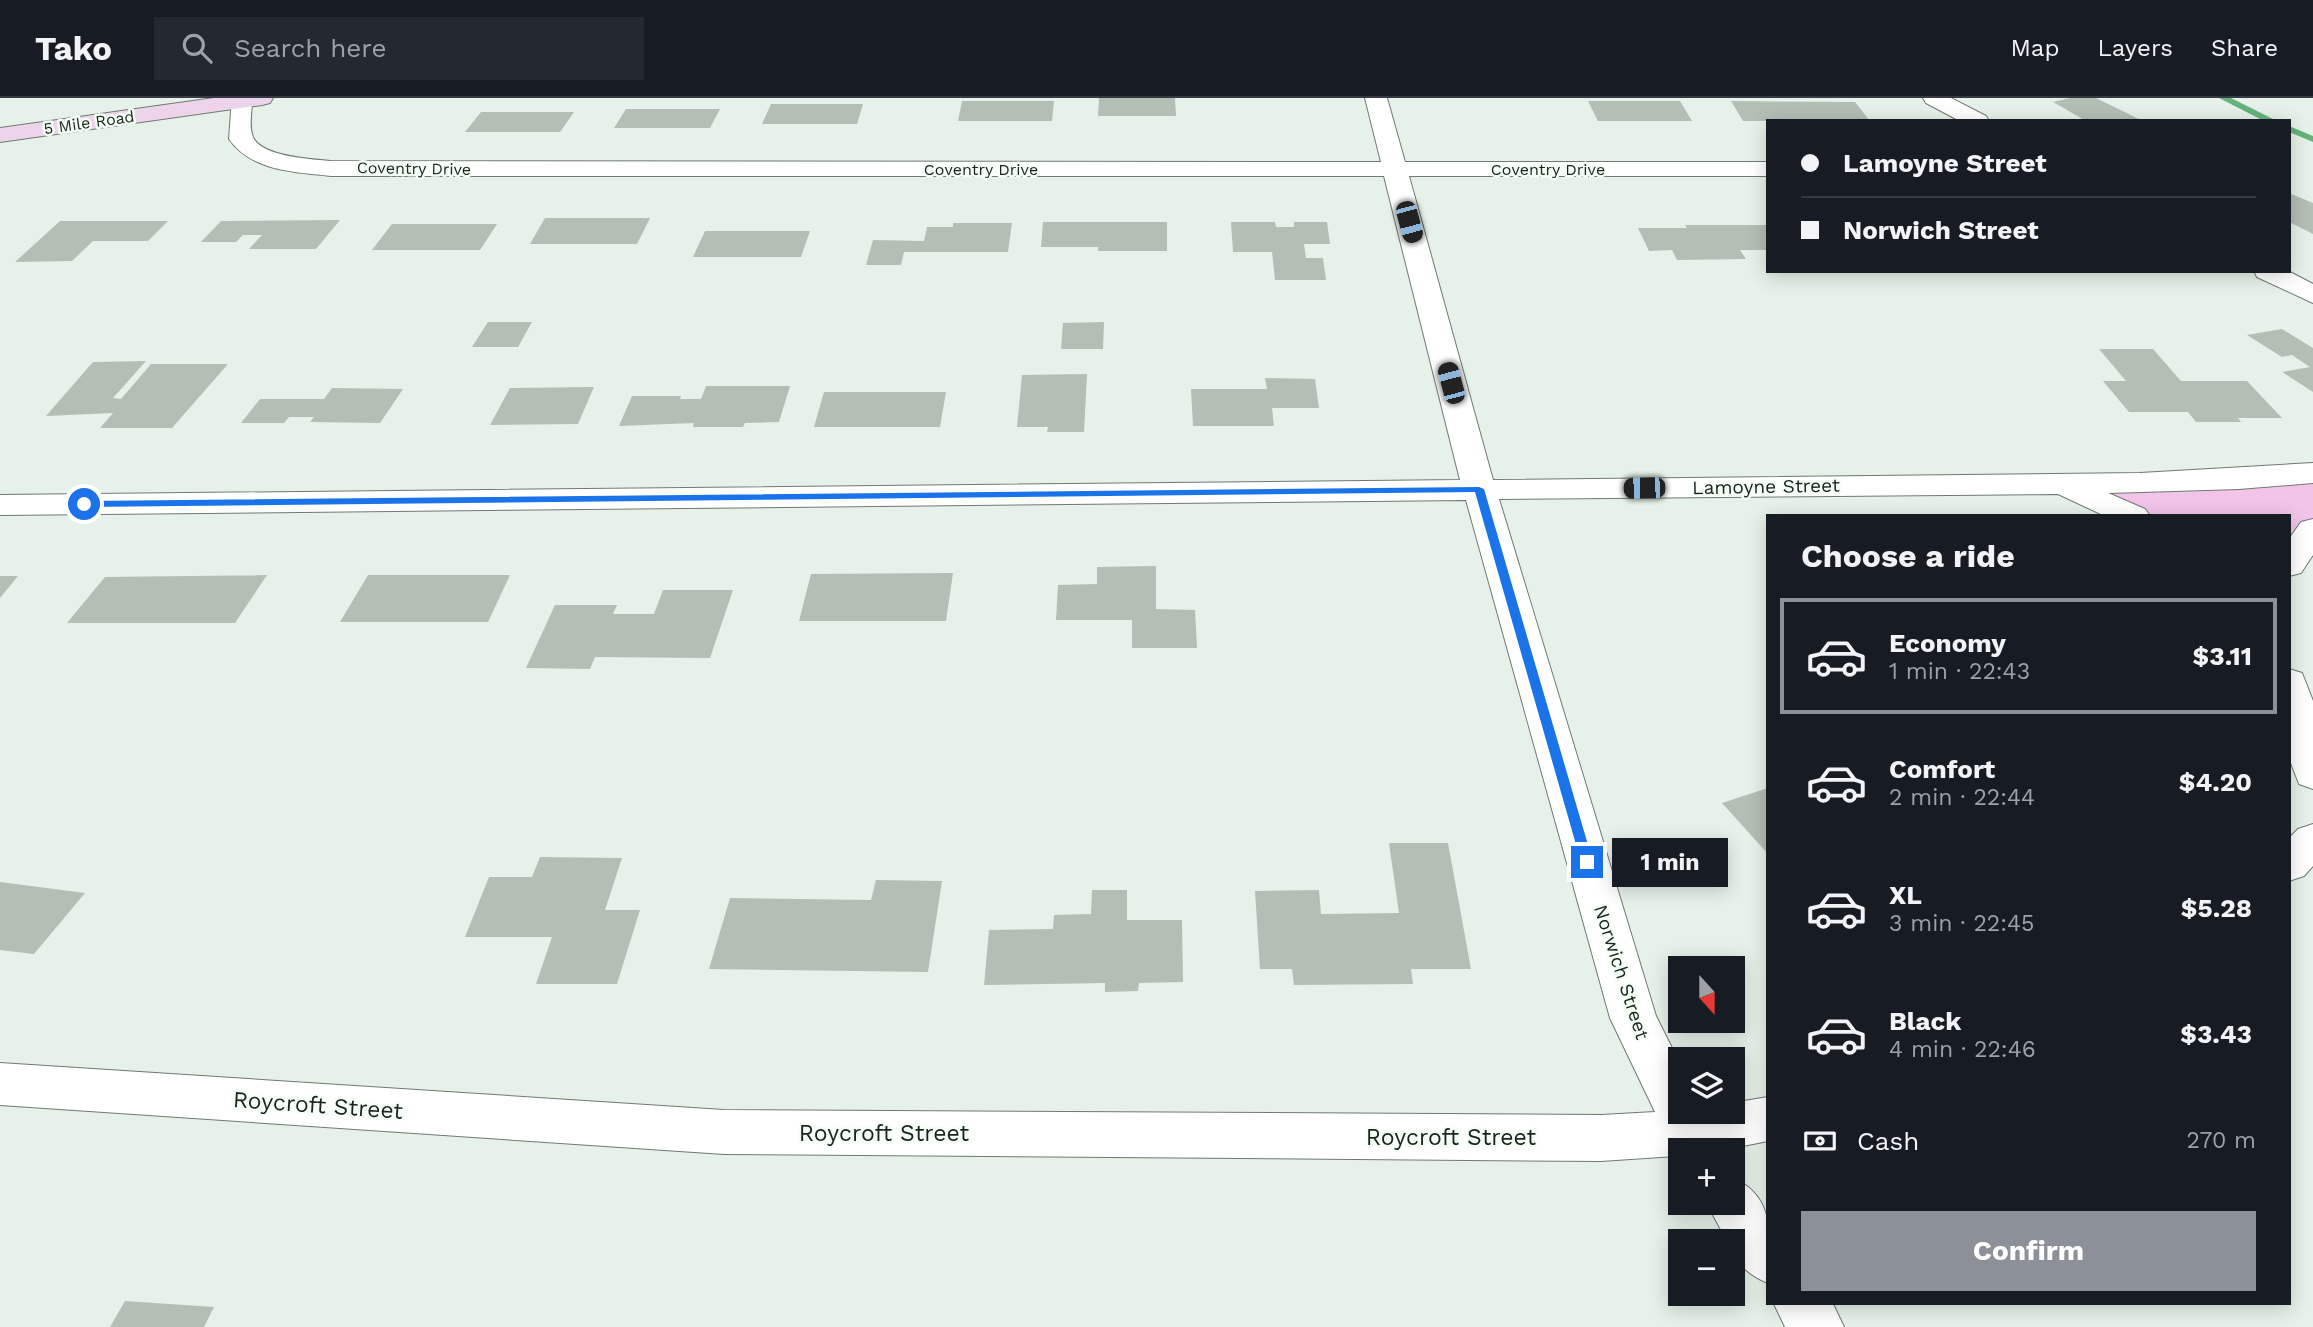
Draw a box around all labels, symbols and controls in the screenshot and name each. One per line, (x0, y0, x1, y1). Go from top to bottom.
search box (154, 17, 644, 80)
text: Tako (35, 29, 112, 68)
icon: search (178, 29, 216, 67)
text: Search here (234, 33, 387, 63)
text: Map (2011, 34, 2059, 62)
text: Layers (2097, 34, 2173, 62)
text: Share (2211, 34, 2278, 62)
street label: 5 Mile Road (43, 107, 136, 138)
text: Lamoyne Street (1843, 148, 2047, 178)
street label: Coventry Drive (357, 158, 471, 179)
street label: Coventry Drive (924, 160, 1038, 179)
street label: Coventry Drive (1491, 160, 1605, 179)
car (1394, 199, 1425, 245)
text: Norwich Street (1843, 215, 2039, 245)
car (1436, 360, 1467, 406)
street label: Lamoyne Street (1692, 474, 1840, 499)
car (1623, 477, 1666, 499)
route start (68, 488, 100, 520)
text: Choose a ride (1801, 537, 2015, 575)
icon: car (1805, 625, 1868, 688)
text: Economy (1889, 628, 2006, 658)
text: $3.11 (2193, 641, 2252, 671)
text: 1 min · 22:43 (1889, 658, 2030, 685)
icon: car (1805, 751, 1868, 814)
text: Comfort (1889, 754, 1995, 784)
text: $4.20 (2179, 767, 2252, 797)
text: 2 min · 22:44 (1889, 784, 2035, 811)
callout: 1 min (1612, 838, 1727, 886)
route end (1571, 846, 1603, 878)
text: 1 min (1640, 849, 1700, 876)
icon: car (1805, 877, 1868, 940)
text: XL (1889, 880, 1922, 910)
text: $5.28 (2181, 893, 2252, 923)
street label: Norwich Street (1589, 902, 1654, 1042)
text: 3 min · 22:45 (1889, 910, 2034, 937)
north arrow (1668, 956, 1745, 1032)
map controls (1668, 956, 1745, 1306)
icon: car (1805, 1003, 1868, 1066)
text: Black (1889, 1006, 1961, 1036)
text: $3.43 (2180, 1019, 2252, 1049)
text: 4 min · 22:46 (1889, 1036, 2036, 1063)
button: layers (1668, 1047, 1745, 1124)
street label: Roycroft Street (232, 1086, 404, 1125)
street label: Roycroft Street (799, 1120, 970, 1147)
icon: cash (1801, 1122, 1839, 1160)
street label: Roycroft Street (1366, 1124, 1537, 1151)
text: Cash (1857, 1126, 1919, 1156)
text: 270 m (2187, 1127, 2256, 1154)
button: + (1668, 1138, 1745, 1215)
button: Confirm (1801, 1211, 2256, 1291)
button: − (1668, 1229, 1745, 1306)

